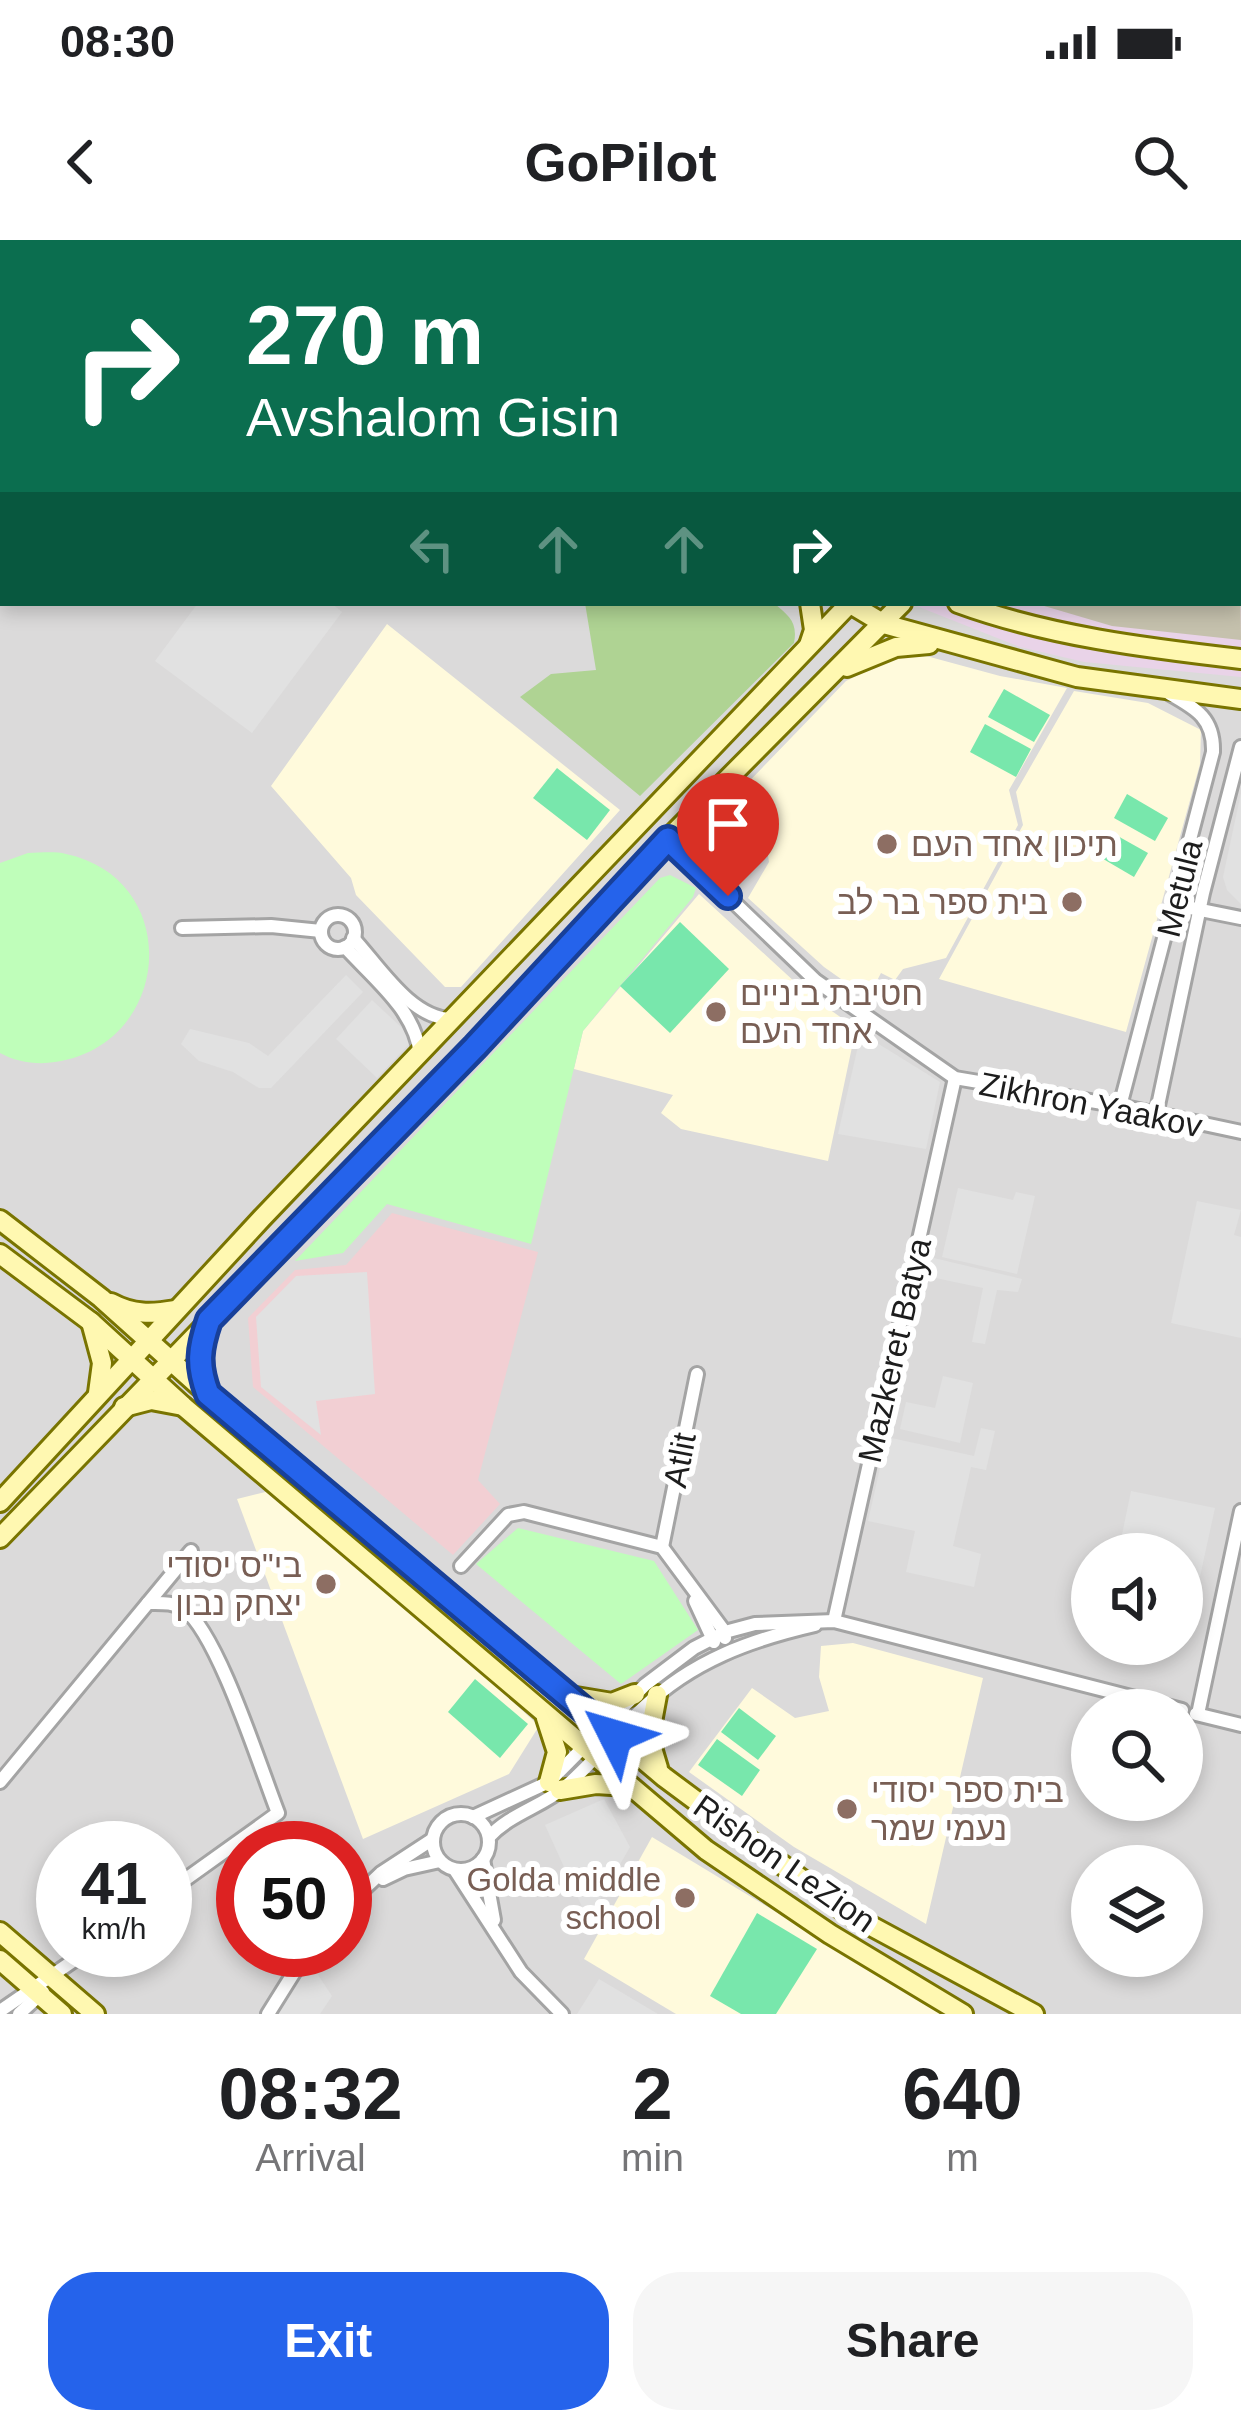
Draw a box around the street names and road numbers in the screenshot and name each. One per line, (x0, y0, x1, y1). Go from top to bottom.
street label: Metula (1150, 835, 1210, 941)
street label: Zikhron Yaakov (976, 1065, 1206, 1144)
street label: Mazkeret Batya (851, 1234, 938, 1466)
street label: Atlit (656, 1430, 703, 1491)
street label: Rishon LeZion (687, 1787, 882, 1940)

